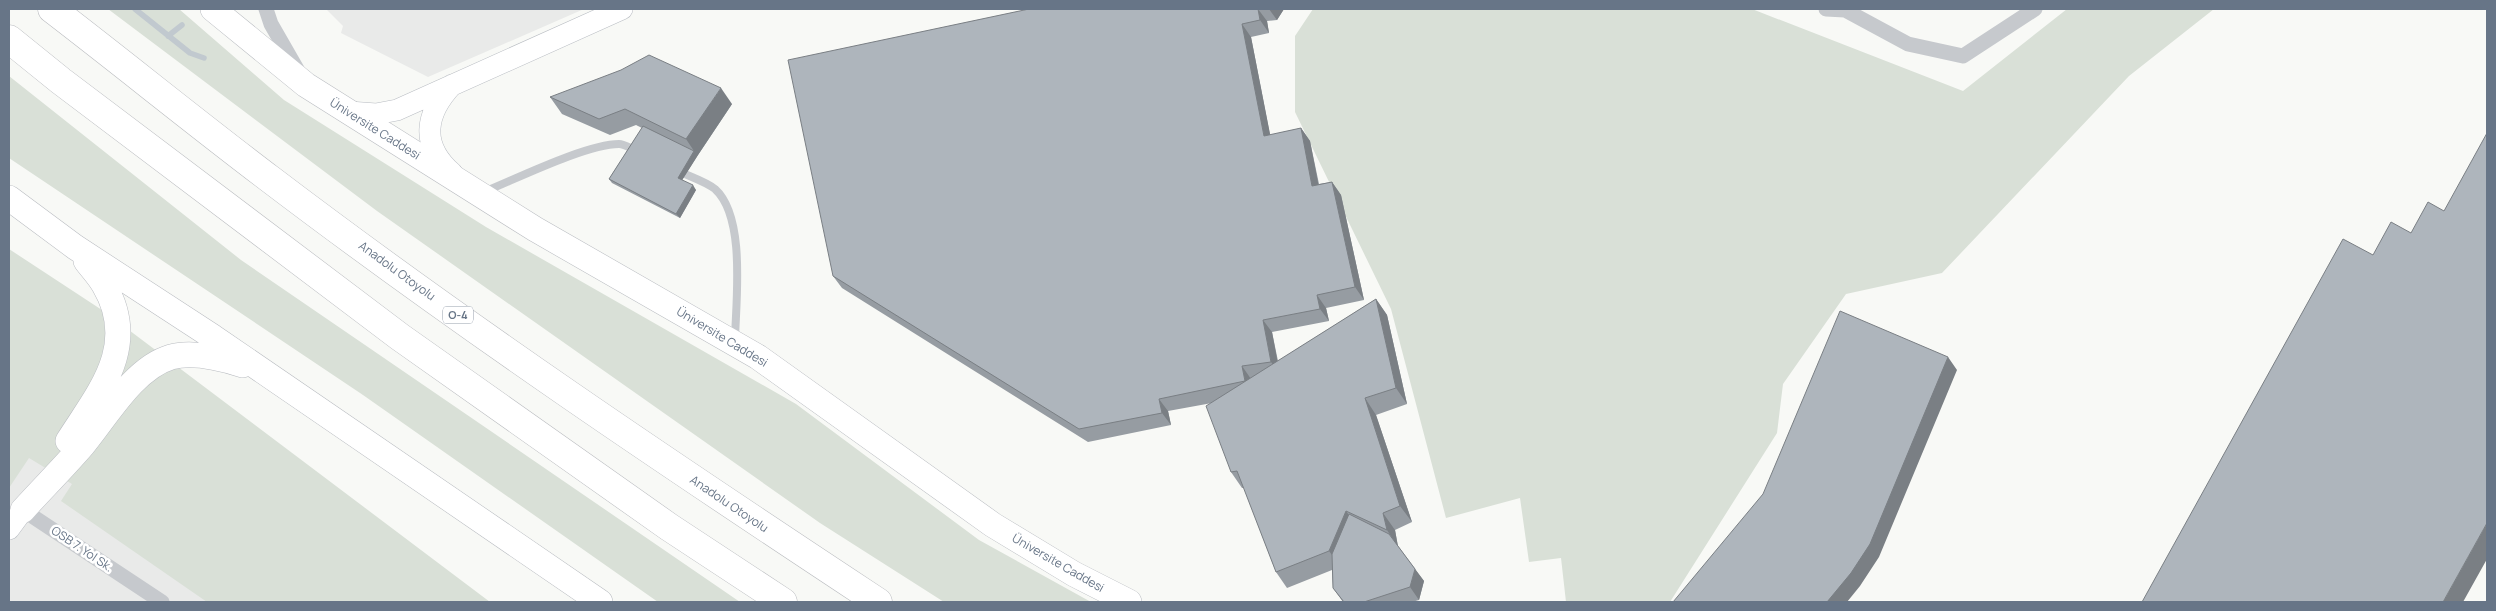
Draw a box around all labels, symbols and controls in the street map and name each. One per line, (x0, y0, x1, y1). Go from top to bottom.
street label: Üniversite Caddesi (327, 94, 424, 163)
street label: Anadolu Otoyolu (355, 237, 439, 304)
street label: Üniversite Caddesi (673, 303, 771, 371)
road number: O-4 (443, 306, 473, 324)
street label: Anadolu Otoyolu (687, 471, 772, 536)
street label: OSB 7. Yol Sk. (48, 522, 116, 575)
street label: Üniversite Caddesi (1009, 529, 1108, 596)

